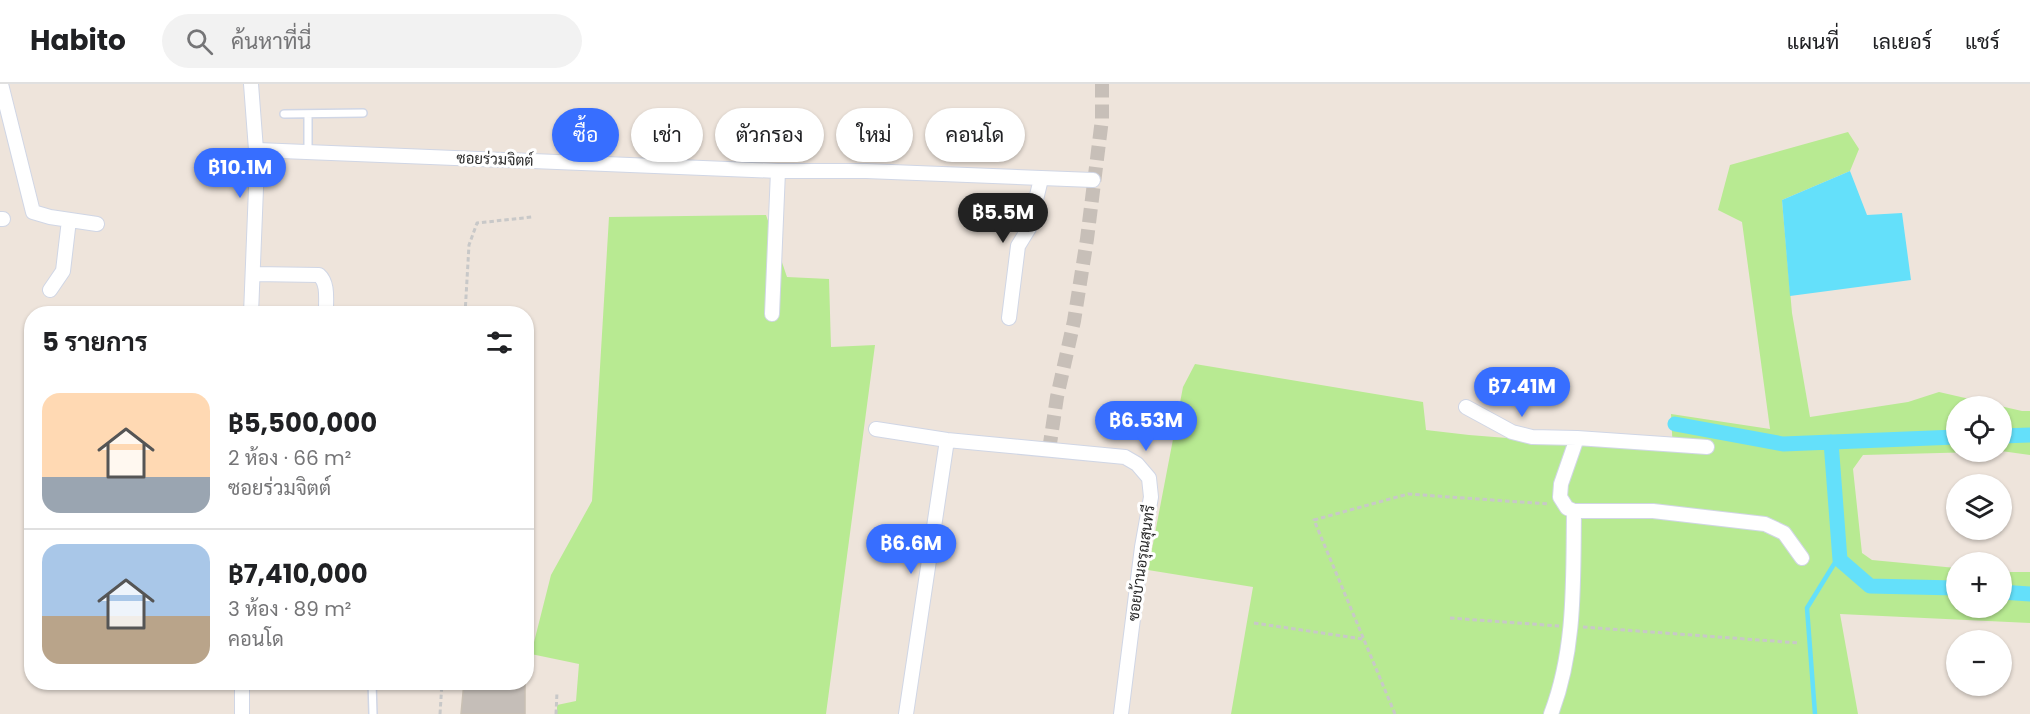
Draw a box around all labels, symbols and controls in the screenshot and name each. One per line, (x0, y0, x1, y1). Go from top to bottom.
search box (162, 14, 582, 68)
text: Habito (30, 21, 126, 60)
icon: search (183, 25, 216, 58)
text: ค้นหาที่นี่ (231, 26, 311, 57)
text: แผนที่ (1787, 27, 1839, 56)
text: เลเยอร์ (1872, 27, 1932, 56)
text: แชร์ (1965, 27, 2000, 56)
chip: ซื้อ (552, 108, 619, 162)
chip: เช่า (631, 108, 703, 162)
chip: ตัวกรอง (715, 108, 824, 162)
chip: ใหม่ (836, 108, 913, 162)
chip: คอนโด (925, 108, 1025, 162)
street label: ซอยร่วมจิตต์ (456, 147, 534, 171)
pin: ฿10.1M (191, 148, 289, 199)
text: ฿10.1M (208, 153, 272, 181)
pin: ฿5.5M (961, 193, 1045, 244)
text: ฿5.5M (972, 198, 1034, 226)
text: 5 รายการ (42, 324, 148, 360)
icon: filters (483, 326, 516, 359)
pin: ฿7.41M (1473, 367, 1571, 418)
text: ฿7.41M (1488, 372, 1556, 400)
map controls (1946, 396, 2012, 696)
button: locate (1946, 396, 2012, 462)
pin: ฿6.53M (1097, 401, 1195, 452)
text: ฿5,500,000 (228, 405, 377, 441)
text: ฿6.53M (1109, 406, 1183, 434)
icon: home (90, 417, 162, 489)
text: 2 ห้อง · 66 m² (228, 444, 351, 472)
text: ซอยร่วมจิตต์ (228, 474, 331, 502)
button: layers (1946, 474, 2012, 540)
street label: ซอยบ้านอรุณสุนทรี (1122, 504, 1161, 623)
pin: ฿6.6M (869, 524, 953, 575)
text: ฿6.6M (880, 529, 942, 557)
button: + (1946, 552, 2012, 618)
text: ฿7,410,000 (228, 556, 368, 592)
icon: home (90, 568, 162, 640)
text: 3 ห้อง · 89 m² (228, 595, 351, 623)
text: คอนโด (228, 625, 284, 653)
button: − (1946, 630, 2012, 696)

